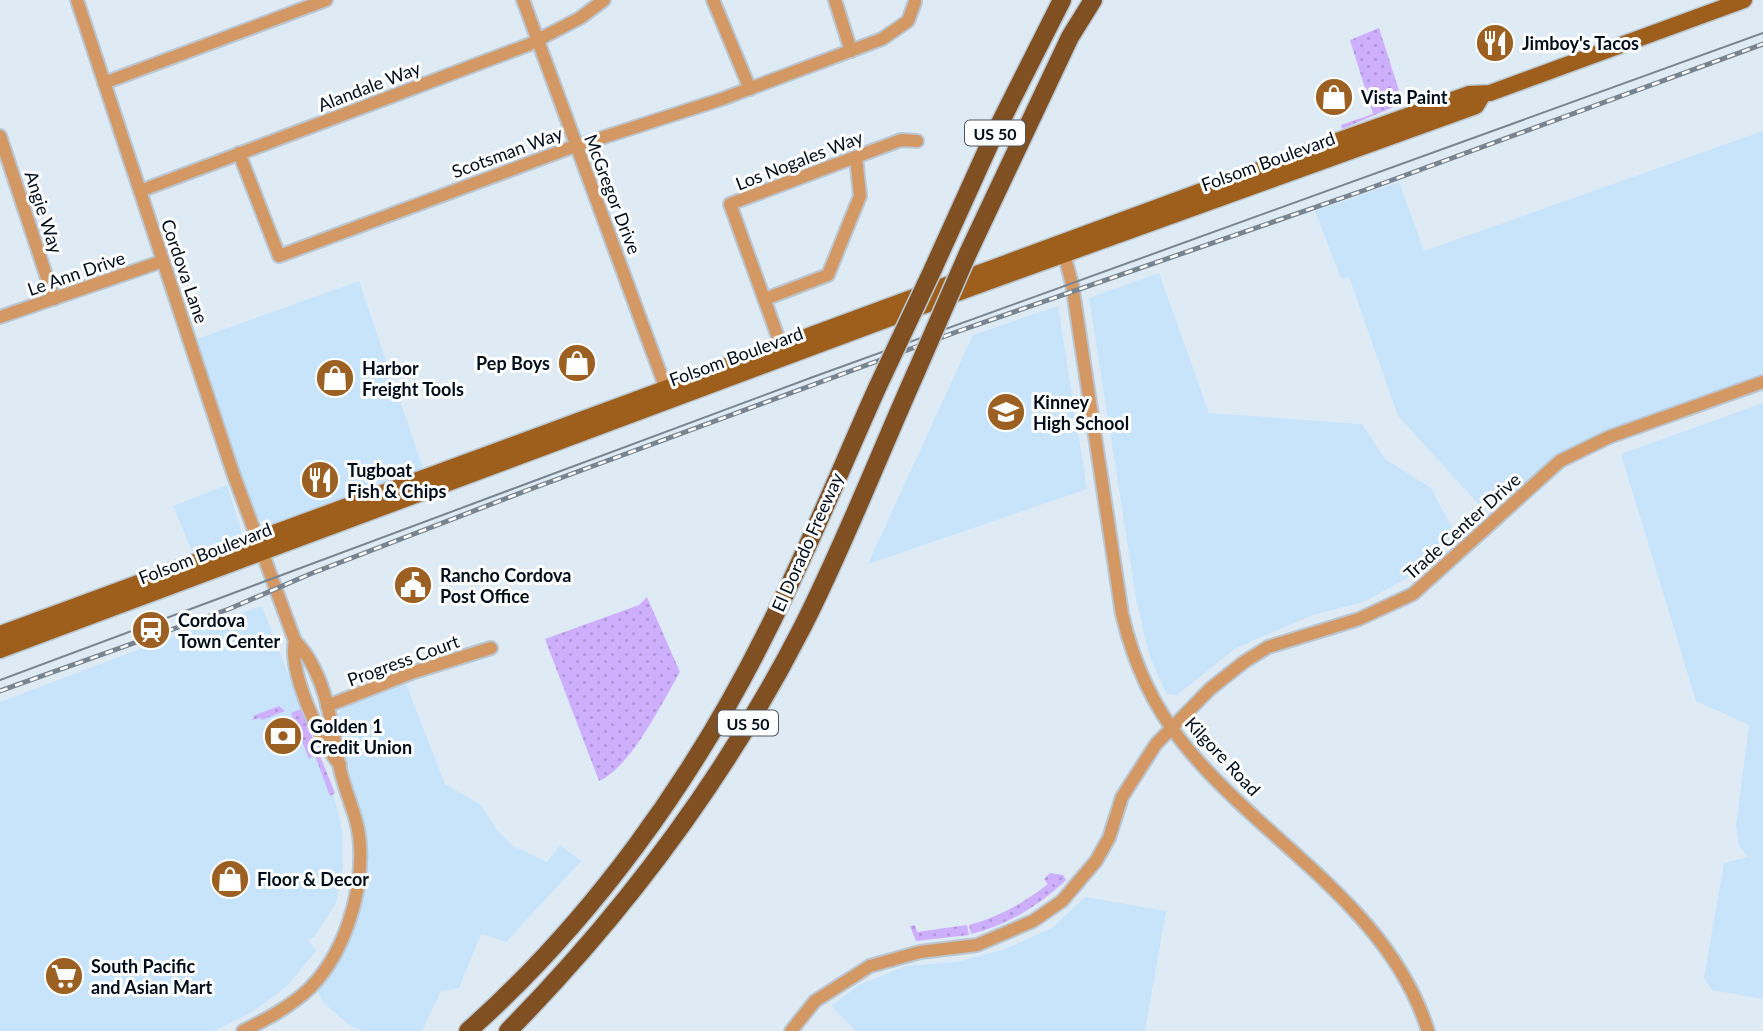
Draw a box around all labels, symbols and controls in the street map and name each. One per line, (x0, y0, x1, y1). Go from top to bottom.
restaurant icon: Jimboy's Tacos (1474, 22, 1516, 64)
place label: Jimboy's Tacos (1522, 32, 1639, 54)
street label: Alandale Way (315, 56, 424, 116)
shop icon: Vista Paint (1313, 76, 1355, 118)
place label: Vista Paint (1360, 86, 1448, 108)
road number: US 50 (965, 120, 1025, 146)
street label: Scotsman Way (449, 122, 566, 182)
street label: Los Nogales Way (732, 125, 866, 194)
street label: Folsom Boulevard (1198, 127, 1338, 195)
street label: McGregor Drive (580, 131, 646, 257)
street label: Angie Way (20, 168, 68, 257)
street label: Cordova Lane (157, 216, 213, 326)
street label: Le Ann Drive (24, 246, 128, 300)
street label: Folsom Boulevard (666, 322, 806, 390)
shop icon: Pep Boys (556, 342, 598, 384)
place label: Pep Boys (476, 352, 550, 374)
shop icon: Harbor Freight Tools (314, 357, 356, 399)
place label: Harbor Freight Tools (362, 357, 464, 400)
school or university icon: Kinney High School (985, 391, 1027, 433)
place label: Kinney High School (1033, 391, 1129, 434)
restaurant icon: Tugboat Fish & Chips (299, 459, 341, 501)
place label: Tugboat Fish & Chips (347, 459, 446, 502)
street label: El Dorado Freeway (766, 468, 848, 615)
street label: Trade Center Drive (1399, 468, 1525, 584)
street label: Folsom Boulevard (135, 517, 275, 589)
public building icon: Rancho Cordova Post Office (392, 564, 434, 606)
place label: Rancho Cordova Post Office (440, 564, 571, 607)
station icon: Cordova Town Center (130, 609, 172, 651)
place label: Cordova Town Center (178, 609, 280, 652)
street label: Progress Court (344, 629, 462, 690)
road number: US 50 (718, 710, 778, 736)
street label: Kilgore Road (1181, 712, 1265, 800)
bank icon: Golden 1 Credit Union (262, 715, 304, 757)
place label: Golden 1 Credit Union (310, 715, 412, 758)
shop icon: Floor & Decor (209, 858, 251, 900)
place label: Floor & Decor (257, 868, 369, 890)
supermarket icon: South Pacific and Asian Mart (43, 955, 85, 997)
place label: South Pacific and Asian Mart (91, 955, 213, 998)

